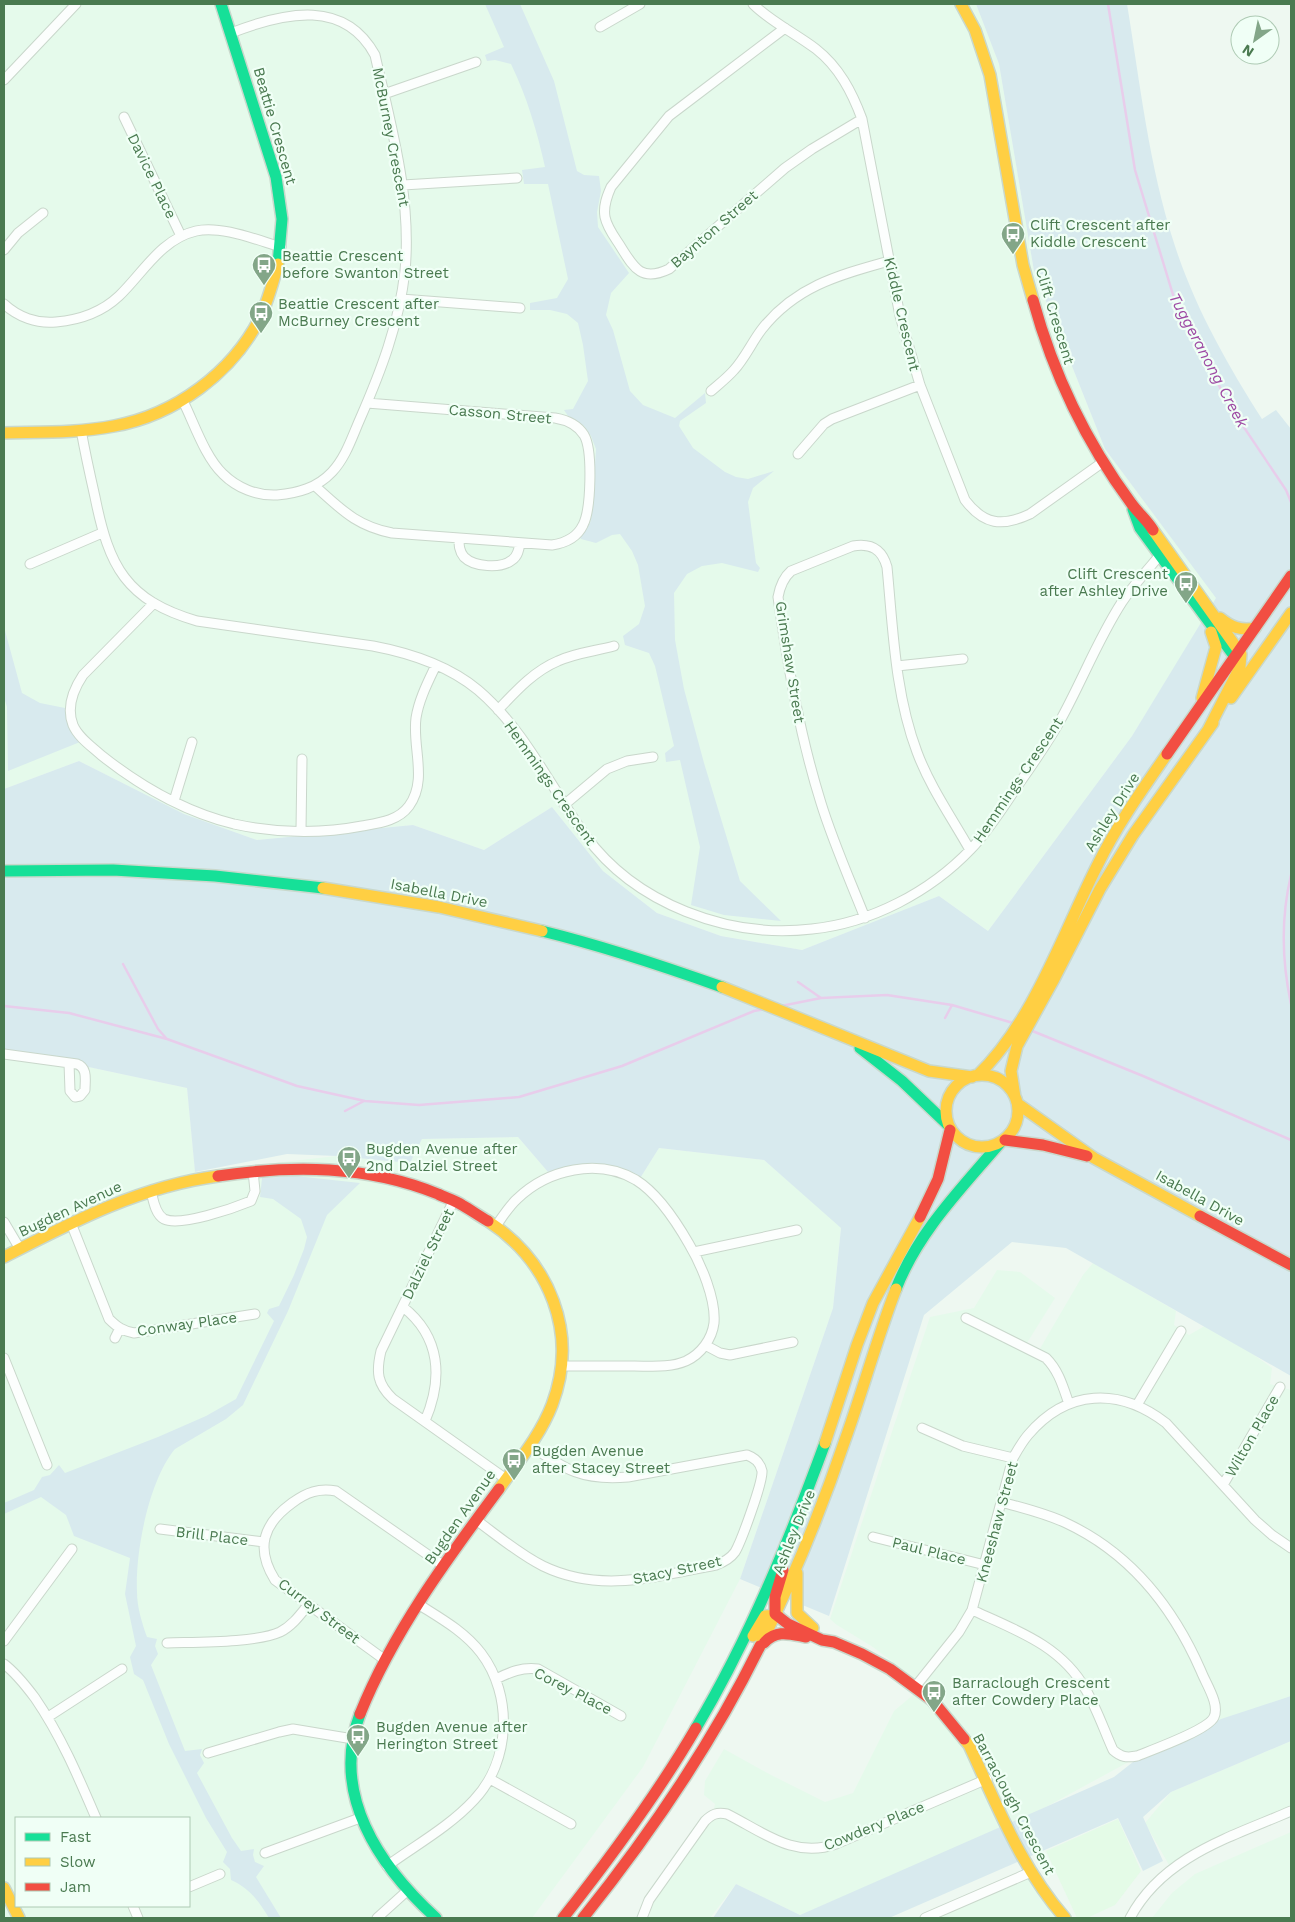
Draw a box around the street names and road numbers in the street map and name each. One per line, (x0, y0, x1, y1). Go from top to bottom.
street label: Beattie Crescent (250, 65, 301, 187)
street label: McBurney Crescent (369, 66, 413, 209)
street label: Davice Place (124, 131, 180, 221)
street label: Baynton Street (667, 186, 762, 272)
street label: Kiddle Crescent (880, 255, 924, 373)
street label: Clift Crescent (1032, 265, 1079, 367)
street label: Casson Street (448, 401, 553, 428)
street label: Grimshaw Street (771, 600, 809, 725)
street label: Hemmings Crescent (969, 713, 1067, 846)
street label: Hemmings Crescent (500, 717, 600, 849)
street label: Ashley Drive (1081, 769, 1143, 855)
street label: Isabella Drive (389, 875, 489, 911)
street label: Isabella Drive (1153, 1166, 1247, 1230)
street label: Bugden Avenue (15, 1177, 125, 1241)
street label: Dalziel Street (398, 1205, 458, 1302)
street label: Conway Place (136, 1308, 238, 1340)
street label: Wilton Place (1221, 1392, 1283, 1480)
street label: Kneeshaw Street (972, 1459, 1022, 1584)
street label: Bugden Avenue (421, 1466, 499, 1568)
street label: Ashley Drive (769, 1487, 819, 1577)
street label: Brill Place (175, 1523, 249, 1549)
street label: Paul Place (890, 1533, 968, 1569)
street label: Stacy Street (631, 1552, 724, 1588)
street label: Currey Street (275, 1574, 364, 1648)
street label: Corey Place (531, 1664, 615, 1718)
street label: Barraclough Crescent (969, 1730, 1059, 1878)
street label: Cowdery Place (821, 1798, 927, 1854)

